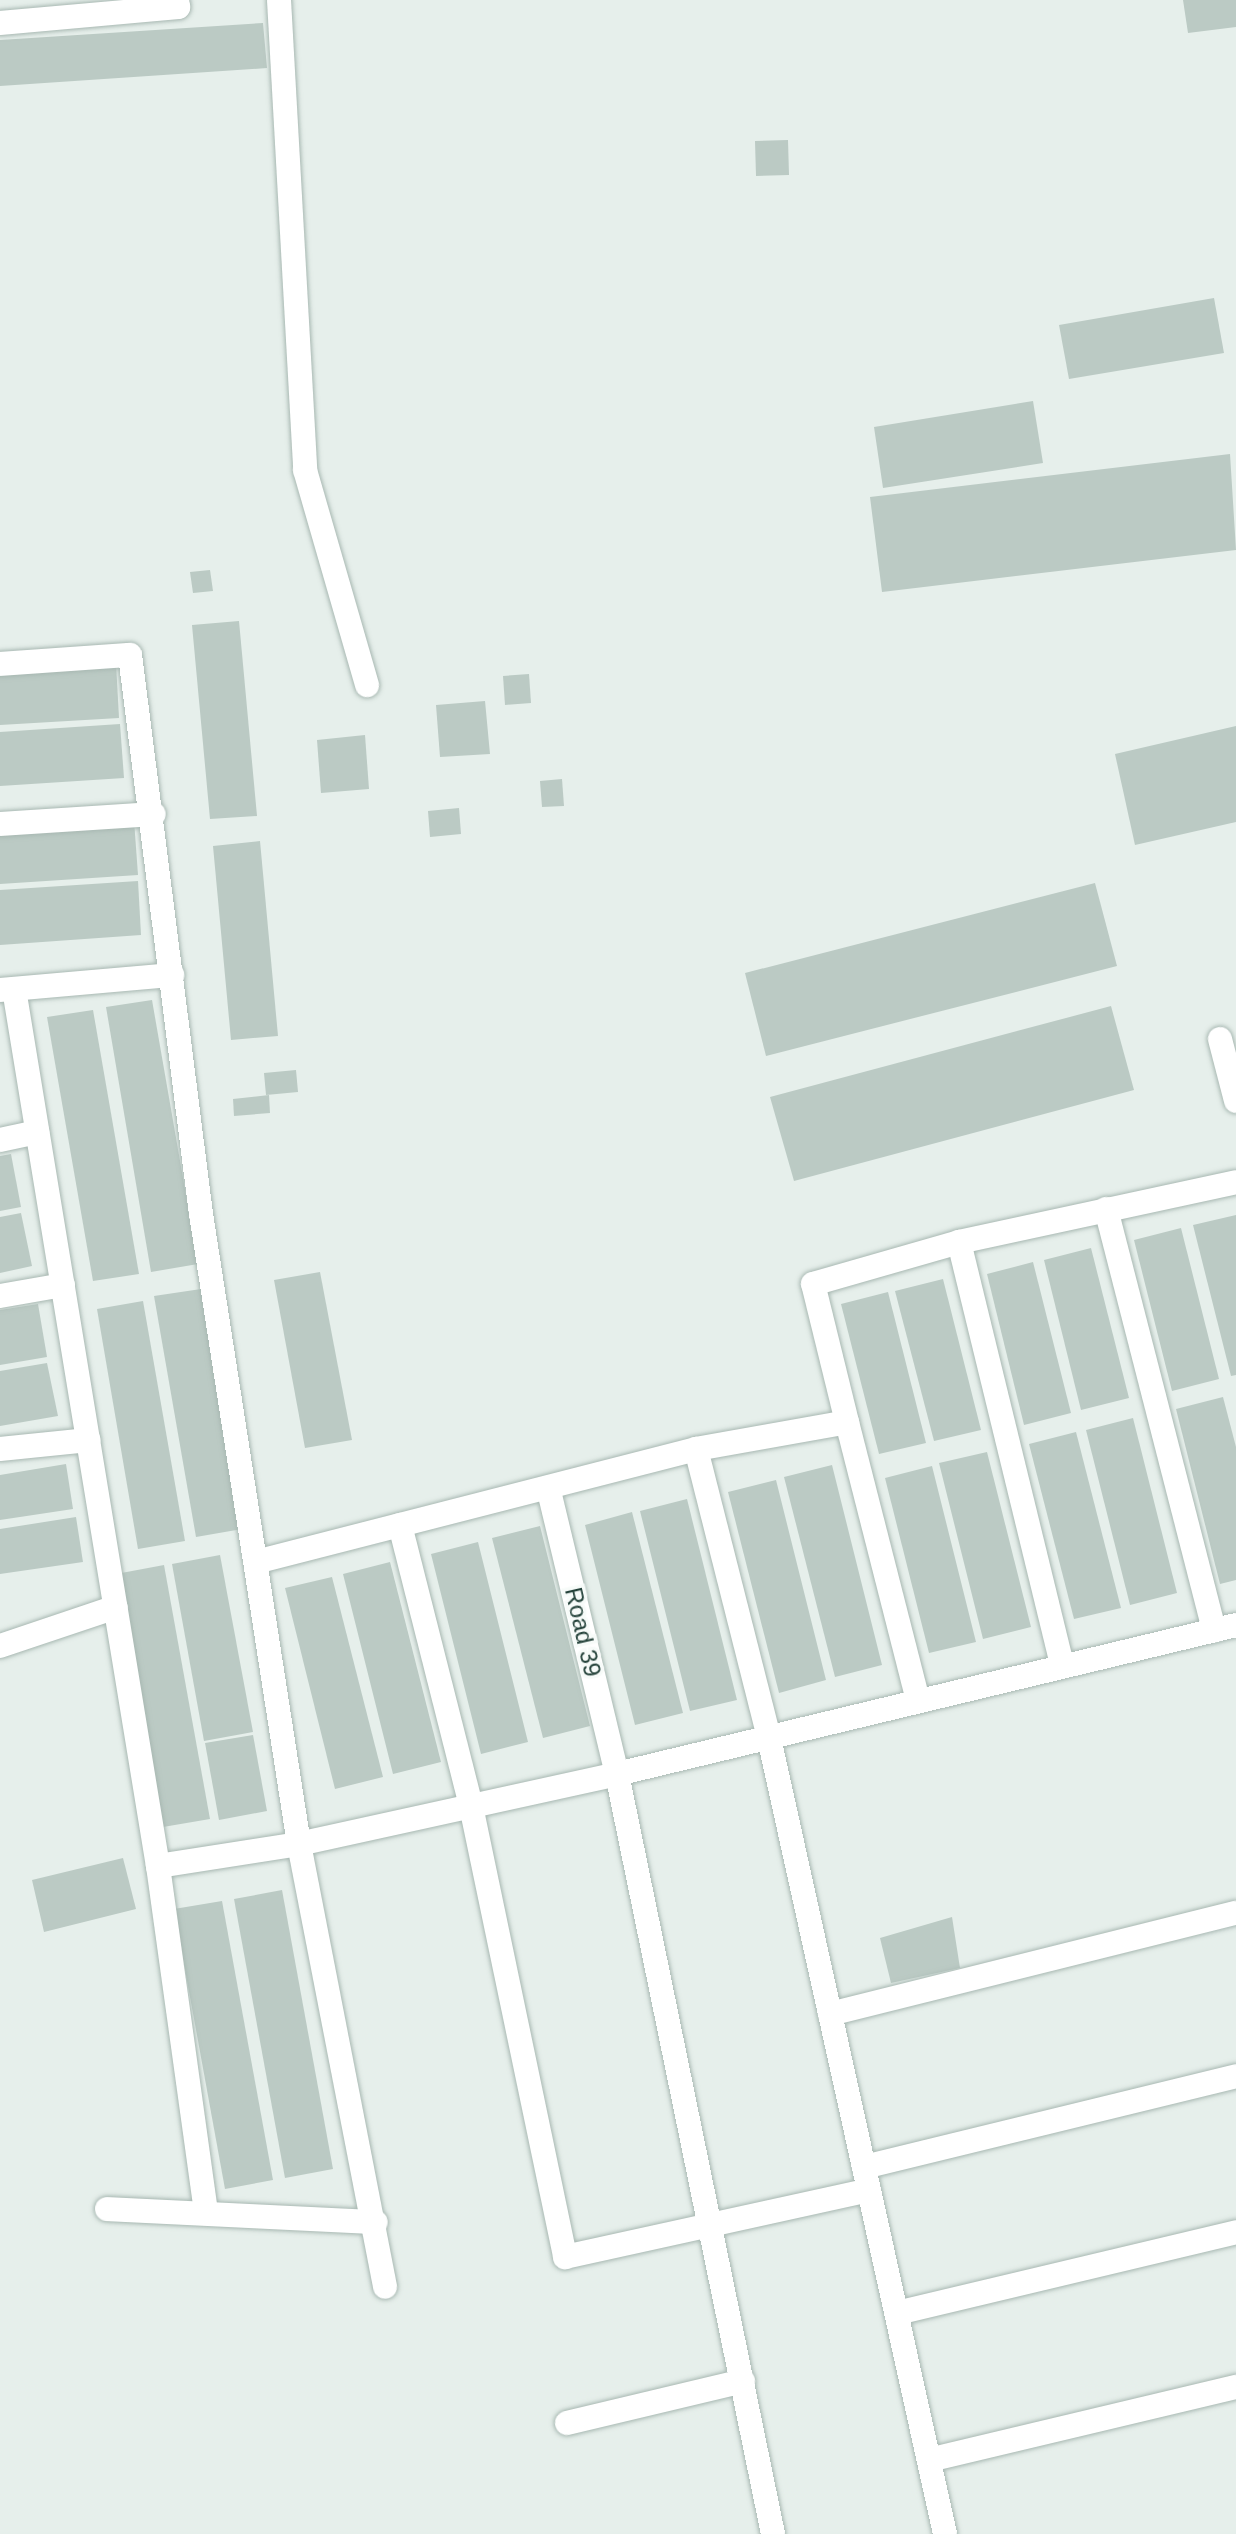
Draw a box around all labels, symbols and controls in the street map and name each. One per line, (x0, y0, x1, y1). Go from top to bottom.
street label: Road 39 (559, 1585, 607, 1679)

